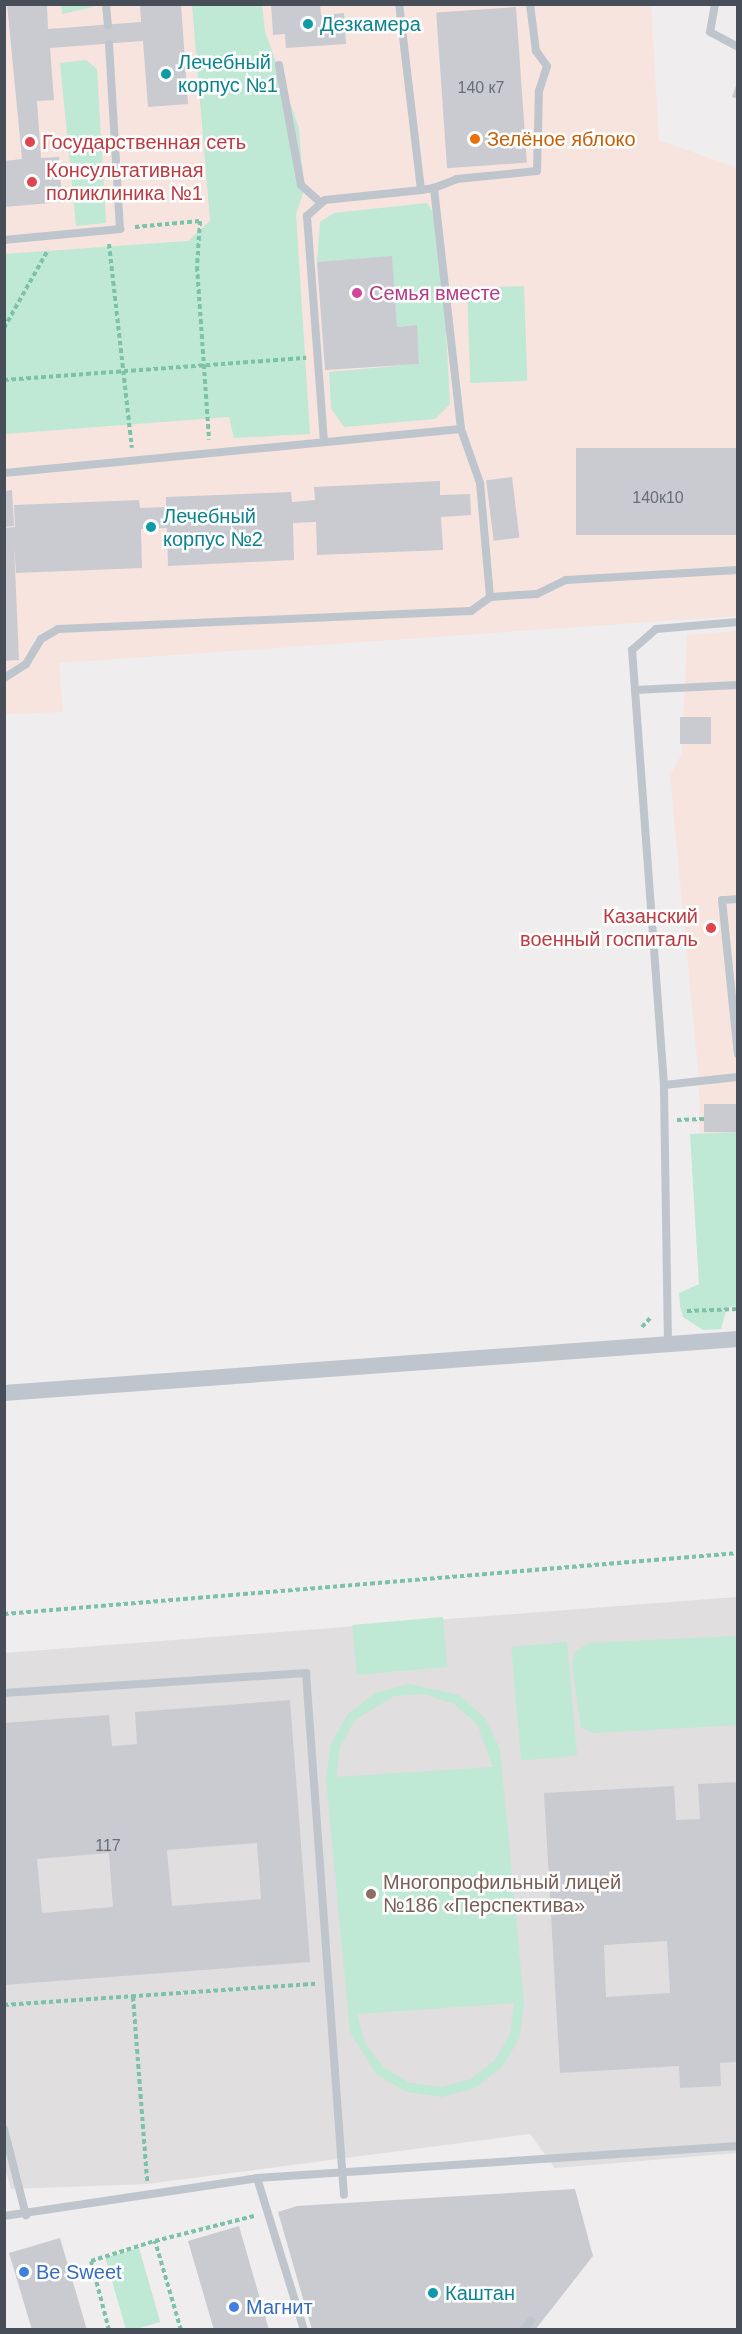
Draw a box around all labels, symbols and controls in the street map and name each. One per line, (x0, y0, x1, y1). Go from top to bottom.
place label: Дезкамера (320, 12, 421, 36)
marker: Дезкамера (301, 17, 315, 31)
place label: Лечебный корпус №1 (178, 51, 278, 98)
marker: Лечебный корпус №1 (159, 67, 173, 81)
house number: 140 к7 (457, 78, 505, 98)
place label: Зелёное яблоко (487, 127, 636, 151)
place label: Государственная сеть (42, 130, 246, 154)
marker: Зелёное яблоко (468, 132, 482, 146)
marker: Государственная сеть (23, 135, 37, 149)
place label: Консультативная поликлиника №1 (46, 158, 203, 205)
marker: Консультативная поликлиника №1 (23, 173, 41, 191)
place label: Семья вместе (369, 281, 500, 305)
marker: Семья вместе (350, 286, 364, 300)
house number: 140к10 (632, 488, 684, 508)
place label: Лечебный корпус №2 (163, 504, 263, 551)
marker: Лечебный корпус №2 (144, 520, 158, 534)
place label: Казанский военный госпиталь (520, 904, 698, 951)
marker: Казанский военный госпиталь (702, 919, 720, 937)
house number: 117 (95, 1836, 121, 1856)
place label: Многопрофильный лицей №186 «Перспектива» (383, 1870, 621, 1917)
marker: Многопрофильный лицей №186 «Перспектива» (364, 1887, 378, 1901)
place label: Be Sweet (36, 2260, 122, 2284)
marker: Be Sweet (17, 2265, 31, 2279)
place label: Каштан (445, 2281, 515, 2305)
marker: Каштан (426, 2286, 440, 2300)
place label: Магнит (246, 2295, 313, 2319)
marker: Магнит (227, 2300, 241, 2314)

